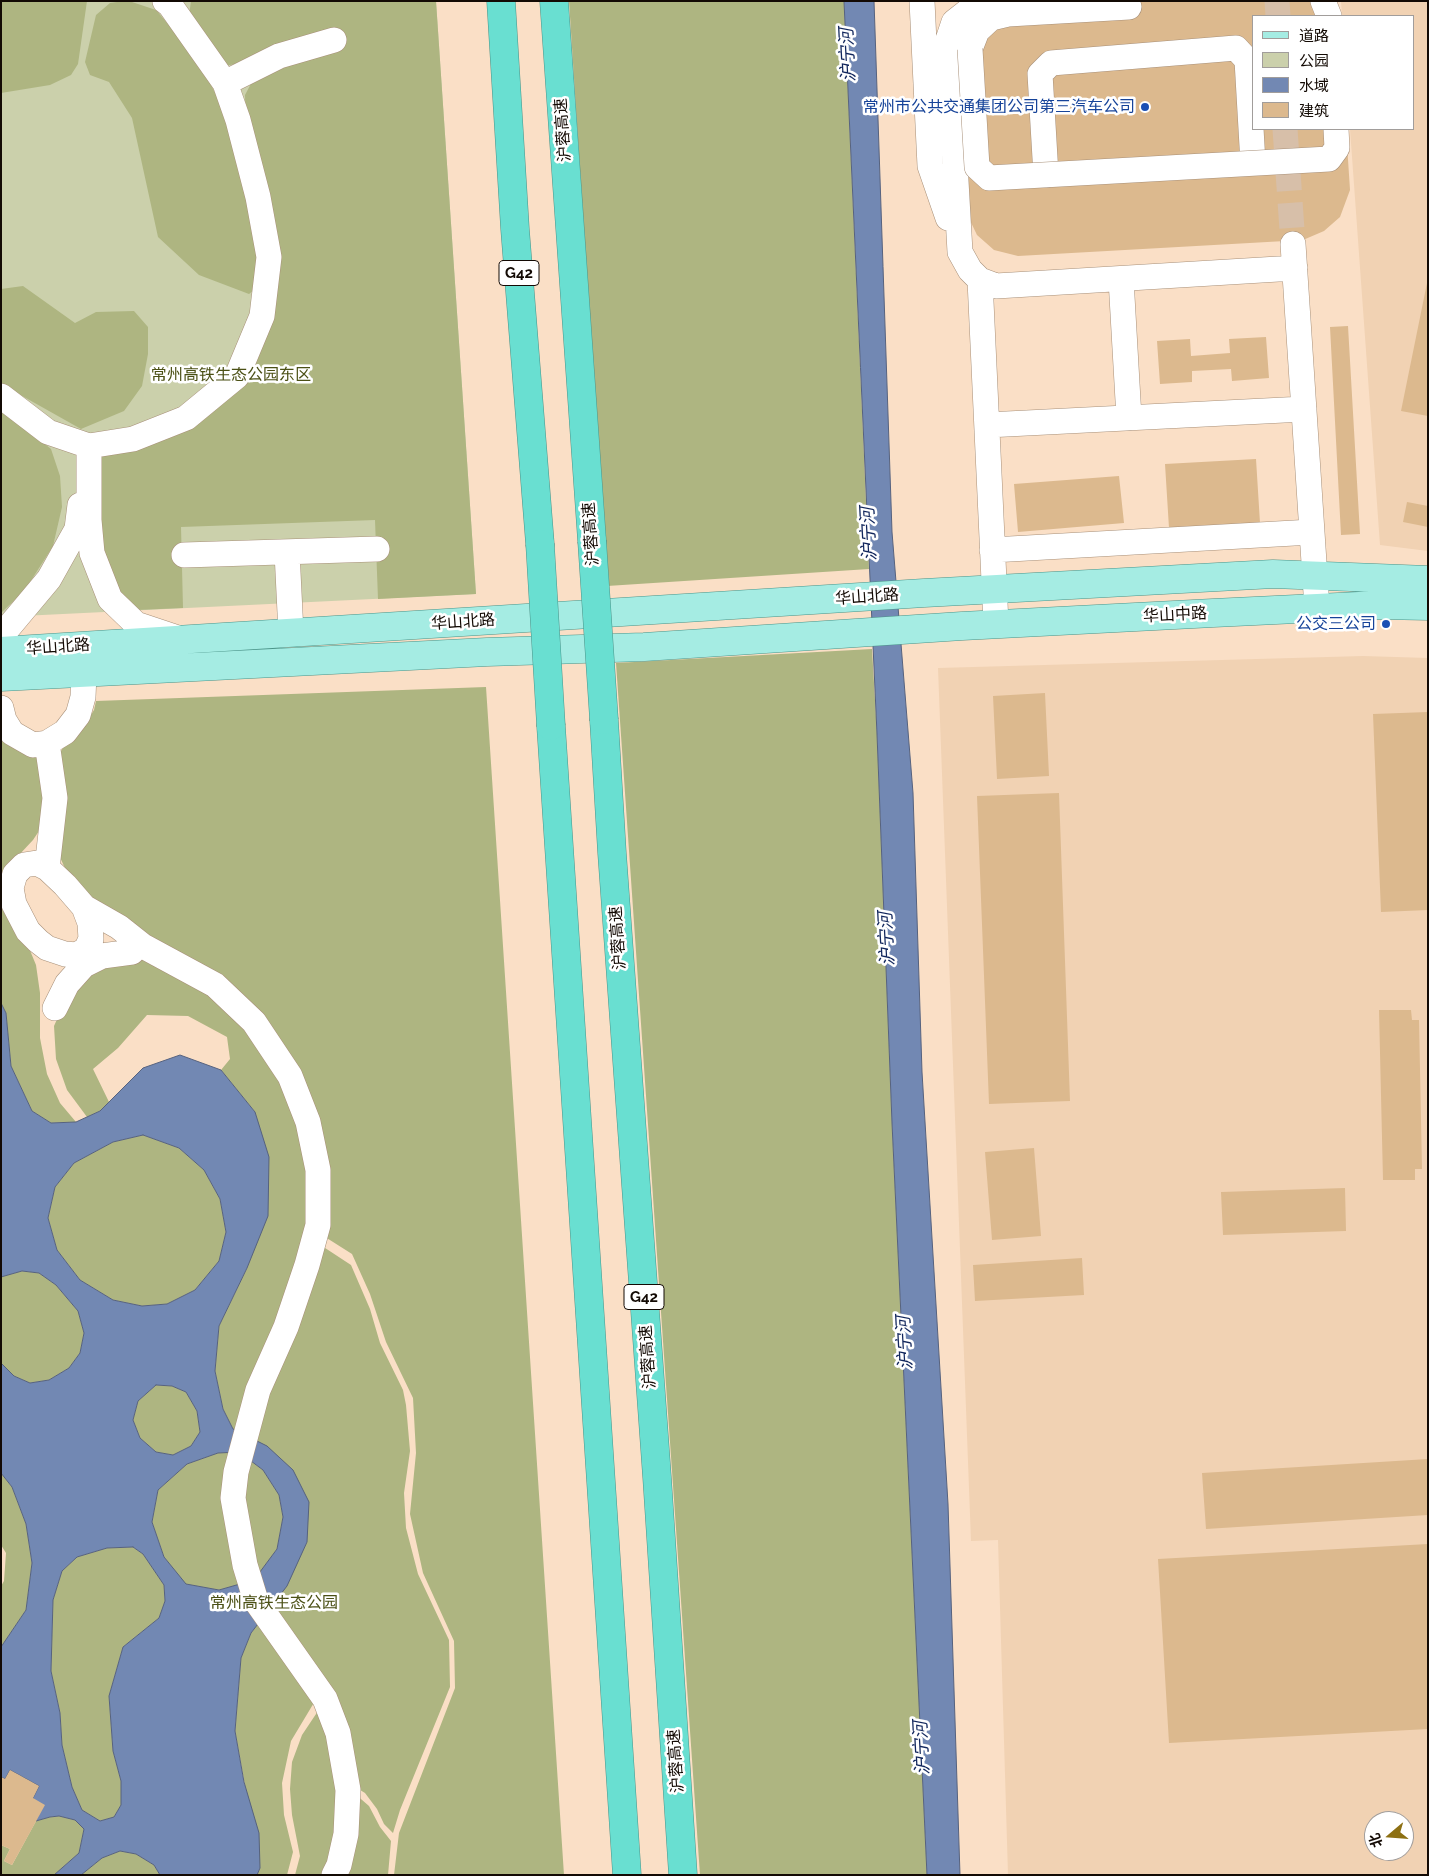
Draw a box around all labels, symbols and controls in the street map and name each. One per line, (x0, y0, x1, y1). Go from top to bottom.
legend (1252, 15, 1414, 130)
water label: 沪宁河 (836, 27, 860, 83)
text: 道路 (1299, 27, 1329, 45)
text: 公园 (1299, 52, 1329, 70)
text: 水域 (1299, 77, 1329, 95)
street label: 沪蓉高速 (551, 97, 575, 163)
place label: 常州市公共交通集团公司第三汽车公司 (863, 97, 1135, 117)
marker: 常州市公共交通集团公司第三汽车公司 (1139, 101, 1151, 113)
text: 建筑 (1299, 102, 1329, 120)
road number: G42 (499, 260, 539, 286)
park label: 常州高铁生态公园东区 (151, 365, 311, 385)
street label: 沪蓉高速 (579, 501, 603, 567)
water label: 沪宁河 (857, 506, 881, 562)
street label: 华山北路 (834, 585, 900, 609)
street label: 华山中路 (1143, 604, 1207, 626)
street label: 华山北路 (430, 610, 496, 634)
place label: 公交三公司 (1296, 614, 1376, 634)
marker: 公交三公司 (1380, 618, 1392, 630)
street label: 华山北路 (25, 635, 91, 659)
street label: 沪蓉高速 (606, 905, 630, 971)
water label: 沪宁河 (875, 911, 899, 967)
road number: G42 (624, 1284, 664, 1310)
water label: 沪宁河 (893, 1315, 917, 1371)
street label: 沪蓉高速 (636, 1324, 660, 1390)
park label: 常州高铁生态公园 (210, 1593, 338, 1613)
water label: 沪宁河 (910, 1720, 934, 1776)
street label: 沪蓉高速 (664, 1728, 688, 1794)
north arrow (1364, 1811, 1414, 1861)
text: 北 (1366, 1831, 1385, 1849)

